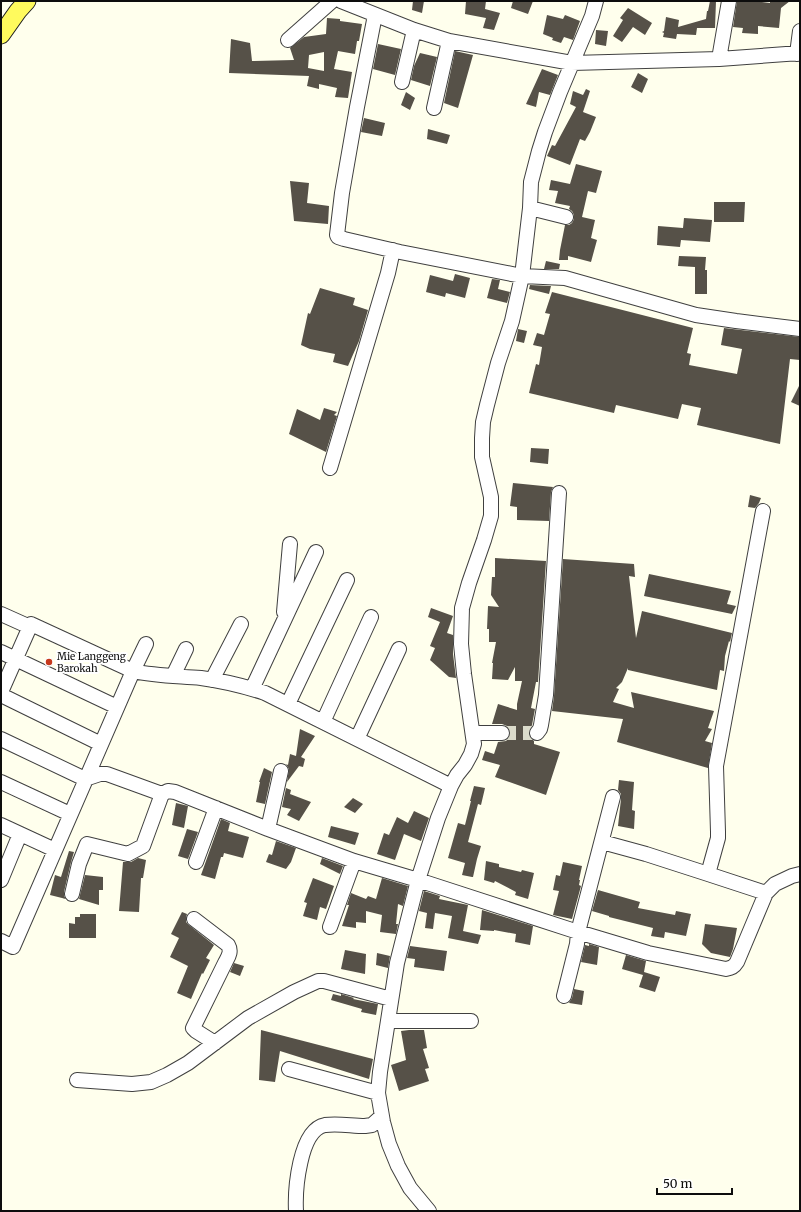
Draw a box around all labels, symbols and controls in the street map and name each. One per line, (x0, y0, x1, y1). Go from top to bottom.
place label: Mie Langgeng Barokah (57, 650, 126, 675)
marker: Mie Langgeng Barokah (44, 657, 54, 667)
scale bar (657, 1170, 732, 1196)
text: 50 m (663, 1176, 692, 1191)

